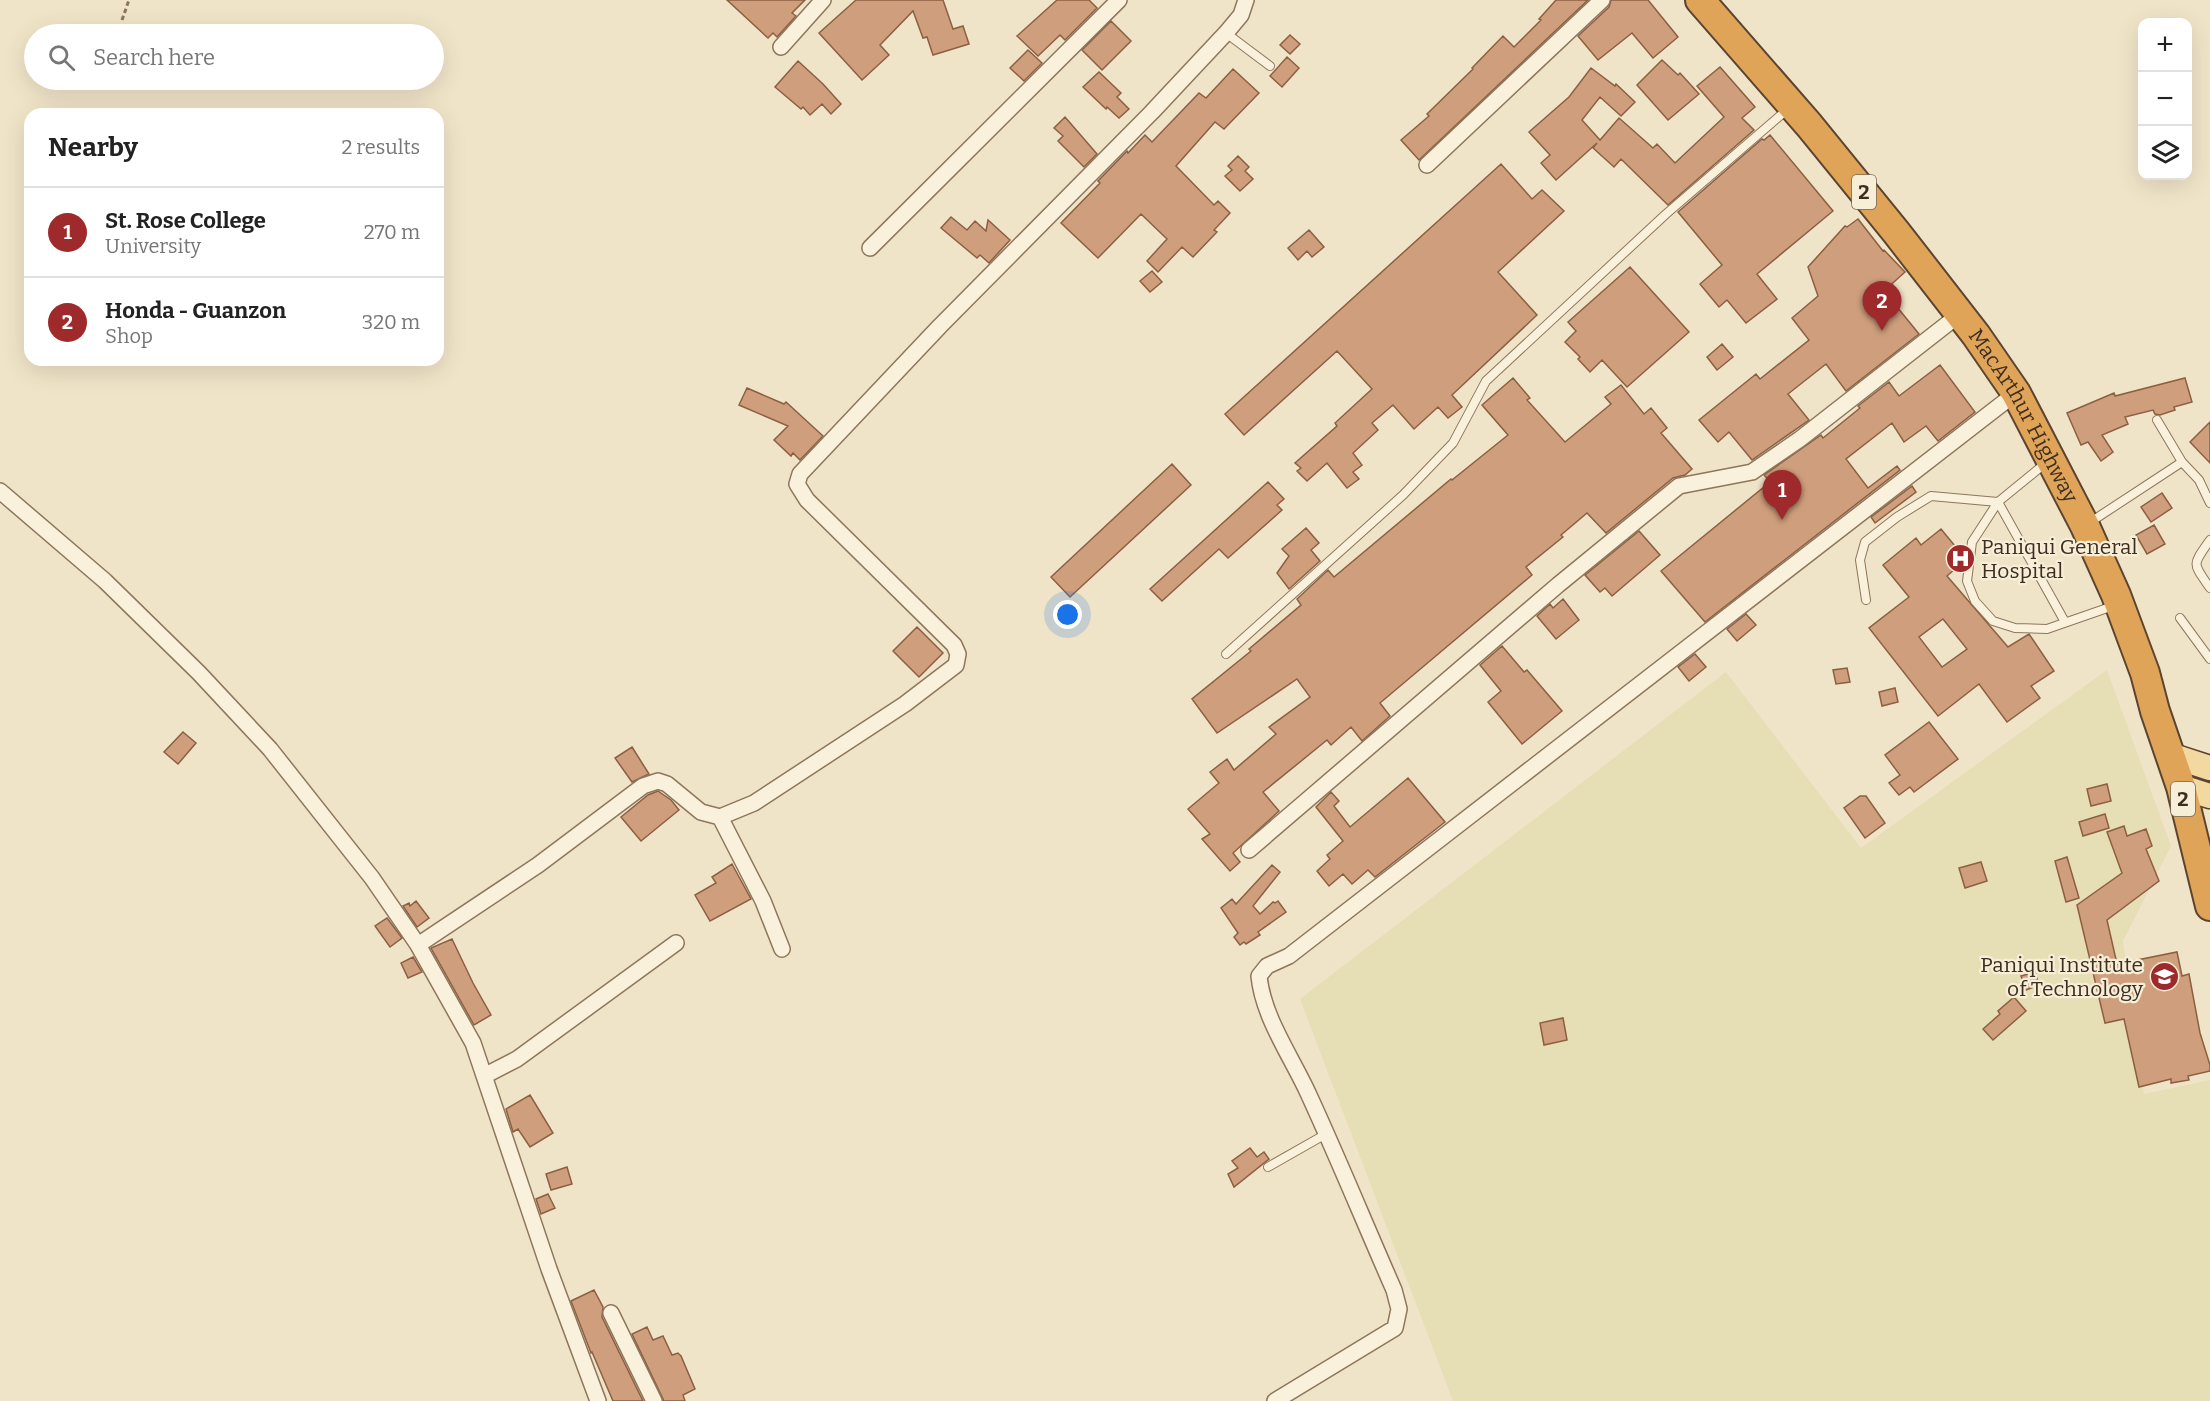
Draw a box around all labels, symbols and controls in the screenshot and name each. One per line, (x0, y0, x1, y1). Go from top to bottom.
map controls (2138, 18, 2192, 180)
button: + (2138, 18, 2192, 72)
search box (24, 24, 444, 90)
icon: search (45, 41, 78, 74)
text: Search here (93, 44, 215, 71)
button: − (2138, 72, 2192, 126)
button: layers (2138, 126, 2192, 180)
text: Nearby (48, 132, 138, 163)
text: 2 results (341, 135, 420, 159)
road number: 2 (1852, 175, 1876, 209)
text: St. Rose College (105, 207, 266, 234)
text: 1 (63, 220, 72, 244)
text: 270 m (364, 220, 420, 244)
text: University (105, 234, 201, 258)
pin: 2 (1862, 282, 1902, 331)
text: Honda - Guanzon (105, 297, 286, 324)
text: 2 (62, 310, 73, 334)
text: 320 m (362, 310, 420, 334)
text: Shop (105, 324, 153, 348)
street label: MacArthur Highway (1963, 324, 2084, 508)
pin: 1 (1762, 470, 1802, 520)
place label: Paniqui General Hospital (1981, 534, 2138, 584)
hospital icon: Paniqui General Hospital (1944, 543, 1976, 575)
your location (1053, 600, 1082, 629)
road number: 2 (2171, 782, 2195, 816)
place label: Paniqui Institute of Technology (1980, 952, 2144, 1002)
school or university icon: Paniqui Institute of Technology (2148, 961, 2180, 993)

